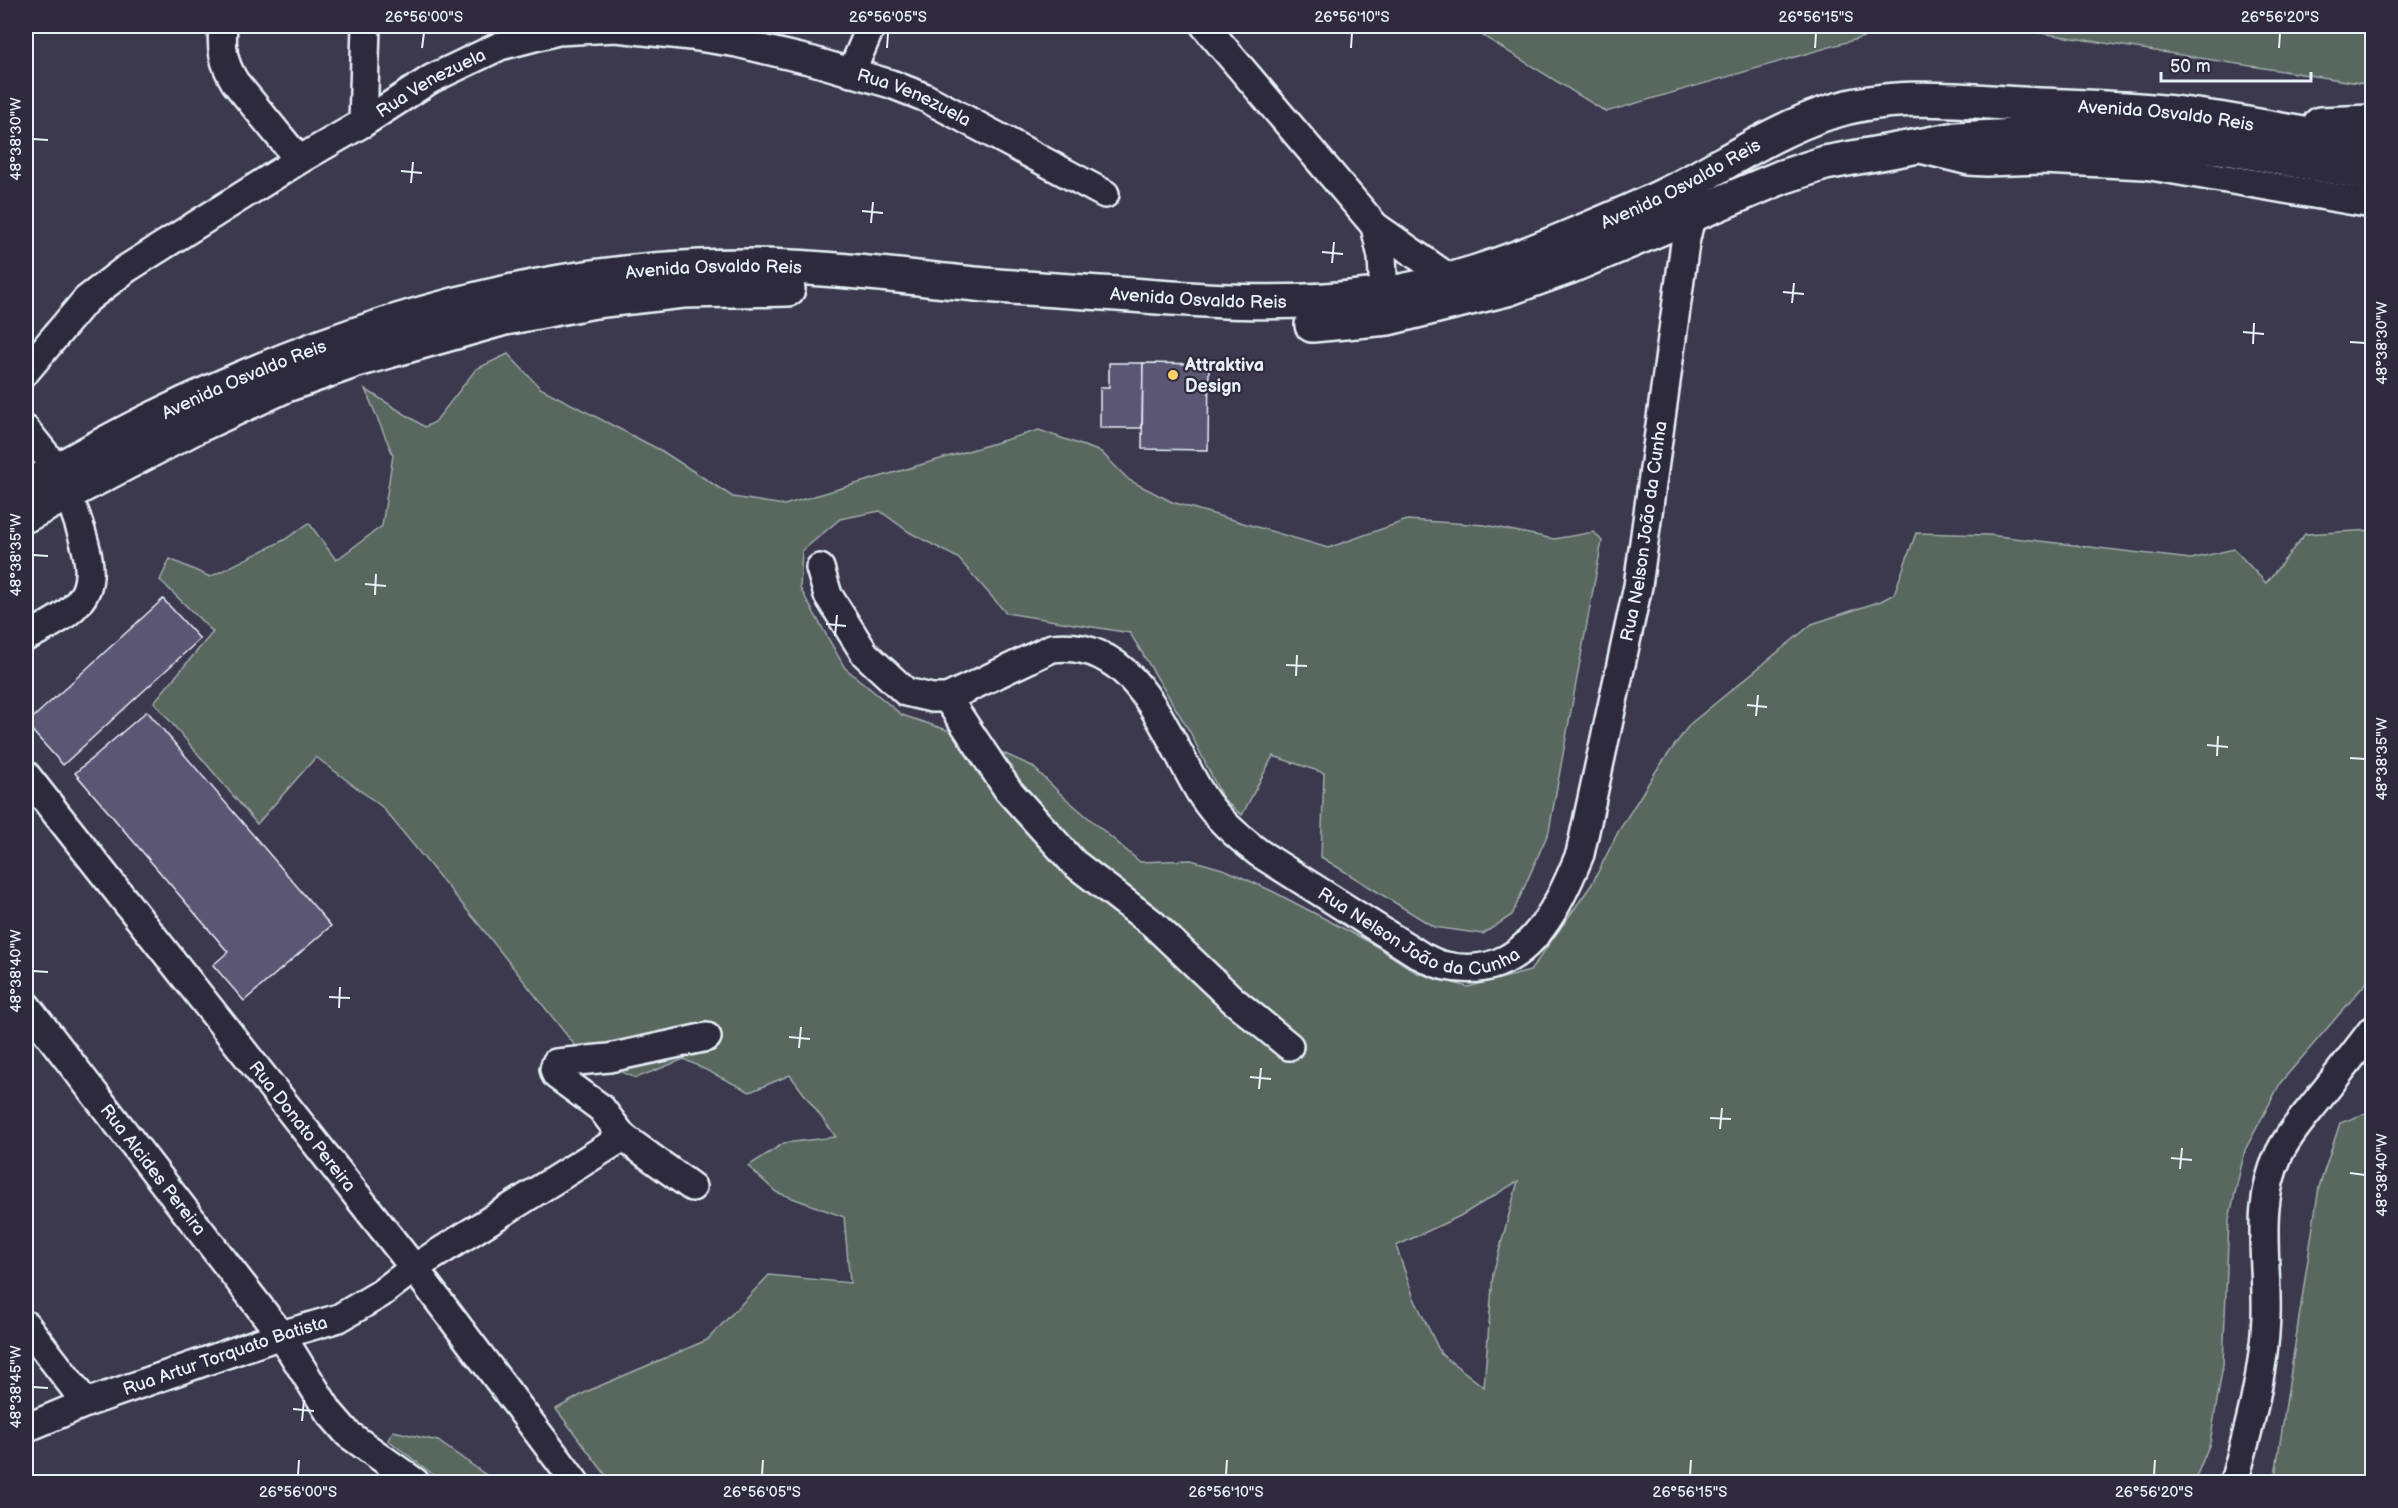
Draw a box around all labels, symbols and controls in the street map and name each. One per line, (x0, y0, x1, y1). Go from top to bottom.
text: 26°56'00"S (385, 8, 463, 27)
text: 26°56'05"S (849, 8, 927, 27)
text: 26°56'10"S (1314, 8, 1390, 27)
text: 26°56'15"S (1779, 8, 1853, 27)
text: 26°56'20"S (2241, 8, 2319, 27)
street label: Rua Venezuela (373, 44, 489, 122)
scale bar (2161, 45, 2311, 83)
text: 50 m (2170, 56, 2211, 77)
street label: Rua Venezuela (854, 65, 974, 131)
text: 48°38'30"W (7, 97, 26, 181)
street label: Avenida Osvaldo Reis (2078, 97, 2256, 136)
street label: Avenida Osvaldo Reis (1598, 134, 1764, 234)
street label: Avenida Osvaldo Reis (624, 256, 803, 284)
street label: Avenida Osvaldo Reis (1109, 284, 1287, 313)
text: 48°38'30"W (2373, 301, 2392, 385)
street label: Avenida Osvaldo Reis (159, 336, 329, 424)
place label: Attraktiva Design (1184, 355, 1264, 397)
marker: Attraktiva Design (1166, 368, 1180, 382)
street label: Rua Nelson João da Cunha (1616, 420, 1672, 643)
text: 48°38'35"W (7, 513, 26, 597)
text: 48°38'35"W (2373, 717, 2392, 801)
street label: Rua Nelson João da Cunha (1314, 883, 1524, 980)
text: 48°38'40"W (7, 929, 26, 1013)
street label: Rua Donato Pereira (244, 1057, 360, 1196)
street label: Rua Alcides Pereira (96, 1100, 210, 1240)
text: 48°38'40"W (2373, 1133, 2392, 1217)
street label: Rua Artur Torquato Batista (120, 1312, 330, 1400)
text: 48°38'45"W (7, 1345, 26, 1429)
text: 26°56'00"S (259, 1483, 337, 1502)
text: 26°56'05"S (723, 1483, 801, 1502)
text: 26°56'10"S (1188, 1483, 1264, 1502)
text: 26°56'15"S (1653, 1483, 1727, 1502)
text: 26°56'20"S (2115, 1483, 2193, 1502)

